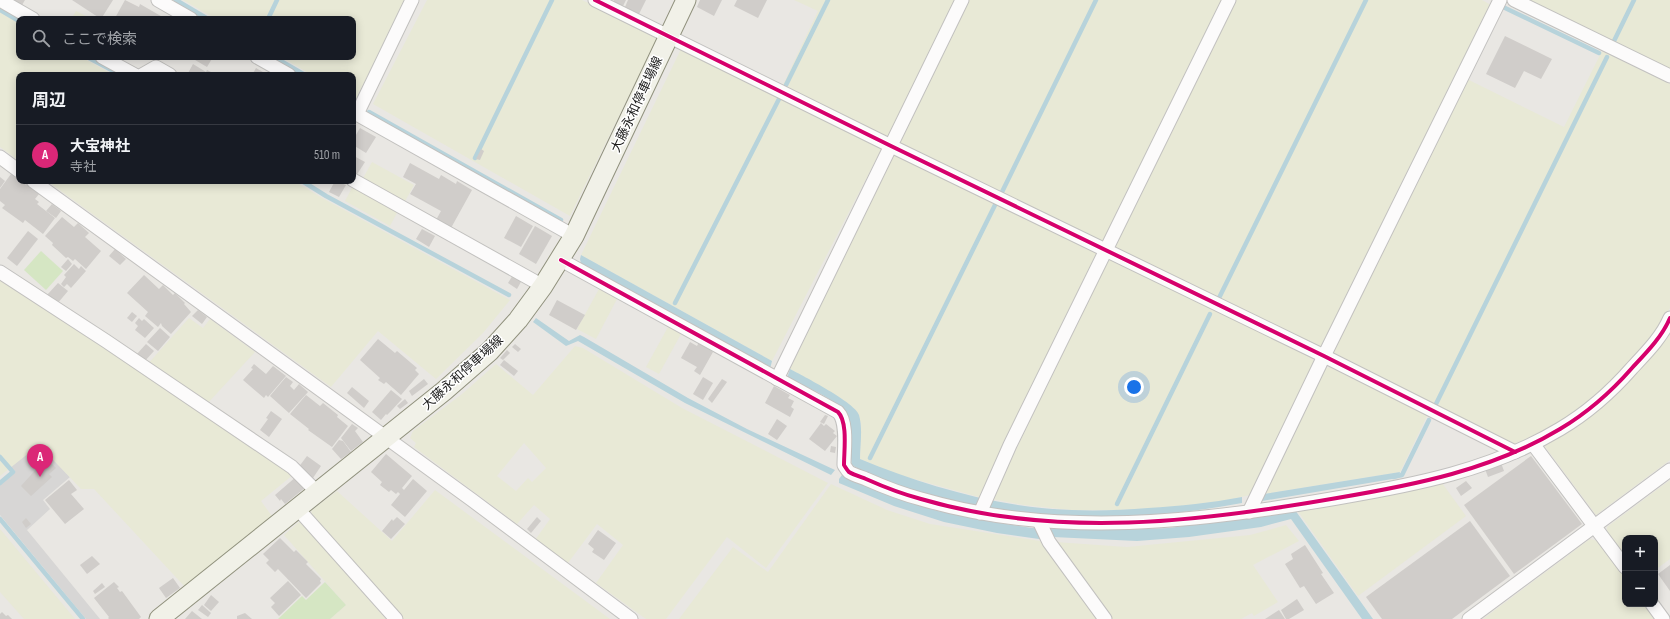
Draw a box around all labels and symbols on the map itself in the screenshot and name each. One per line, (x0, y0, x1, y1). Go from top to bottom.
street label: 大藤永和停車場線 (608, 54, 666, 155)
street label: 大藤永和停車場線 (419, 332, 507, 413)
your location (1124, 377, 1144, 397)
pin: A (27, 444, 53, 477)

